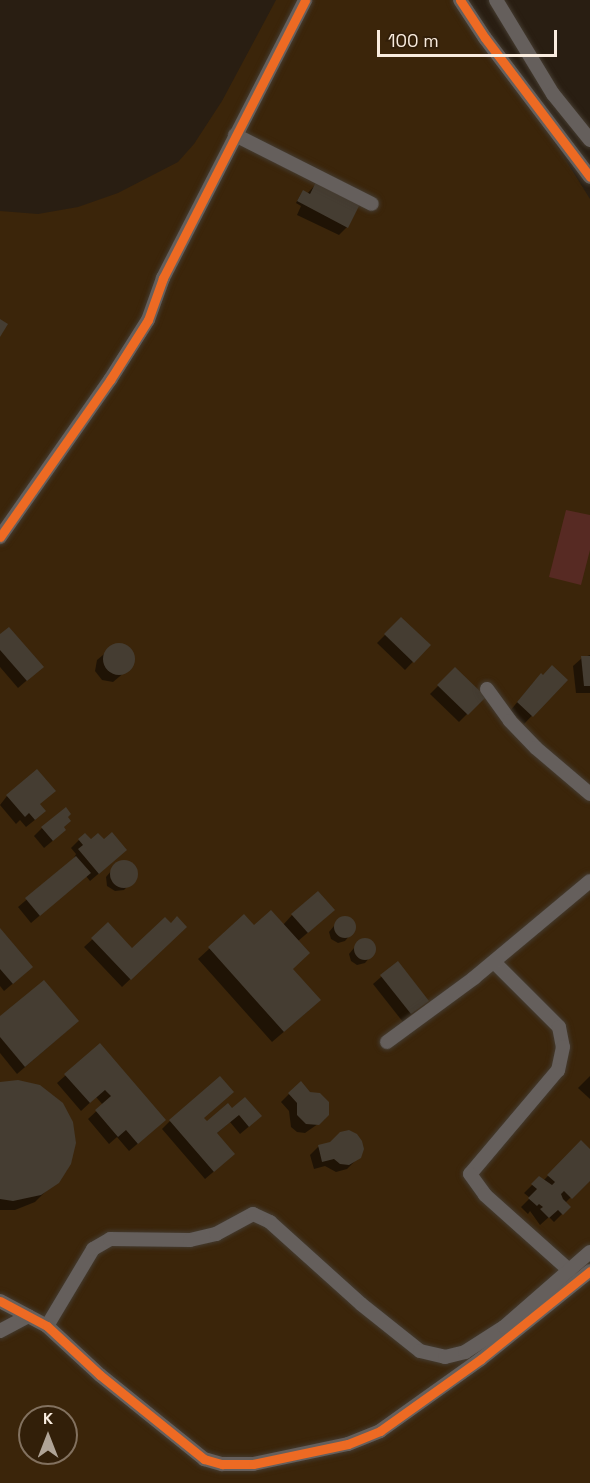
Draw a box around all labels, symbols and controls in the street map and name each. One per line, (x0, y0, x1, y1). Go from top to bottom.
scale bar (380, 18, 560, 56)
text: 100 m (388, 29, 439, 52)
north arrow (18, 1405, 78, 1465)
text: K (43, 1408, 53, 1429)

